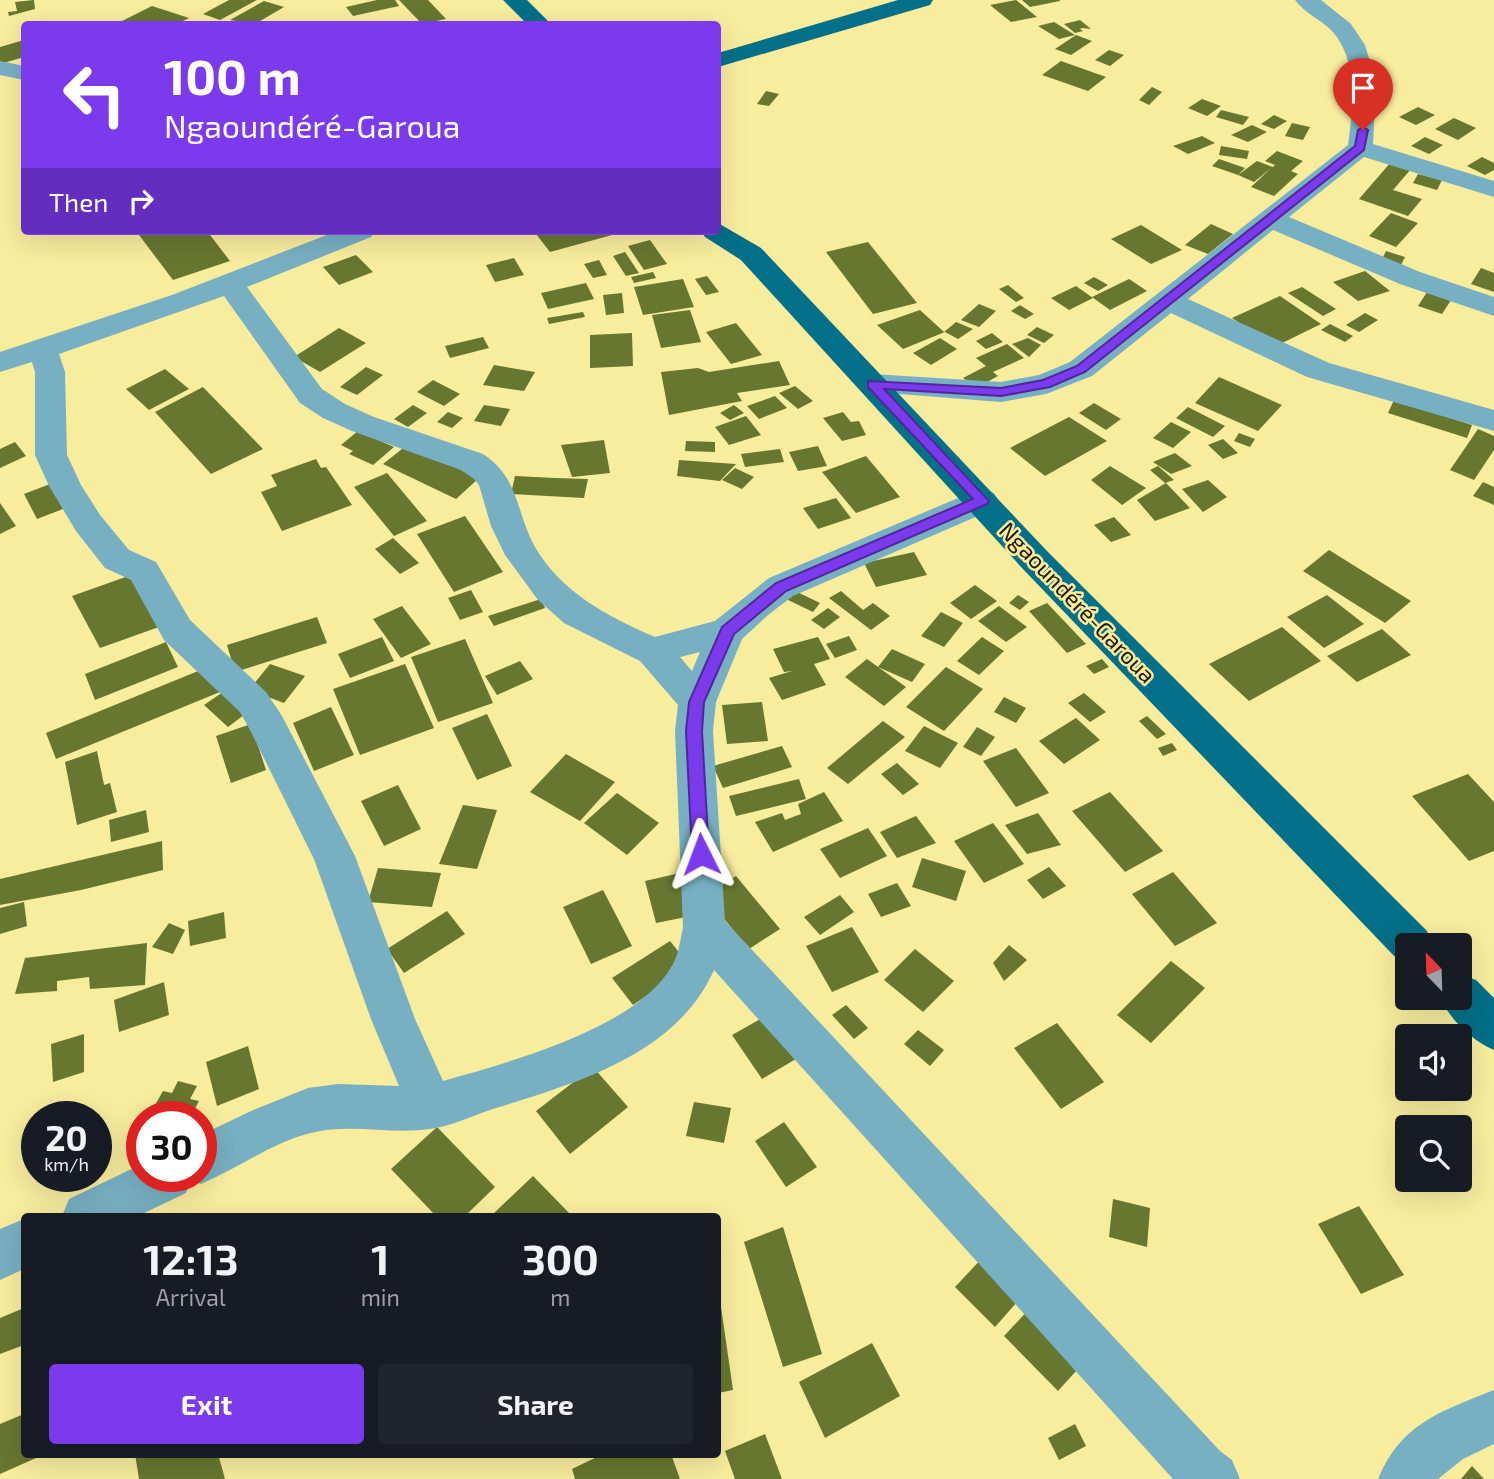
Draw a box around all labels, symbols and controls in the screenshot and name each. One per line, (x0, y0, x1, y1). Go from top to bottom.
text: 100 m (164, 46, 301, 105)
icon: left (49, 49, 140, 140)
pin (1333, 58, 1393, 130)
icon: arrive (1344, 69, 1382, 107)
text: Ngaoundéré-Garoua (164, 106, 460, 144)
icon: right (122, 182, 160, 220)
text: Then (49, 186, 108, 217)
street label: Ngaoundéré-Garoua (994, 516, 1162, 688)
position arrow (664, 817, 738, 891)
north arrow (1395, 933, 1472, 1010)
map controls (1395, 933, 1472, 1192)
button: sound (1395, 1024, 1472, 1101)
speed limit sign: 30 (126, 1101, 217, 1192)
button: search (1395, 1115, 1472, 1192)
text: 20 (45, 1116, 88, 1158)
text: km/h (44, 1153, 89, 1175)
text: 12:13 (143, 1233, 238, 1283)
text: 1 (371, 1233, 389, 1283)
text: 300 (522, 1233, 599, 1283)
text: Arrival (156, 1283, 226, 1311)
text: min (361, 1283, 400, 1311)
text: m (550, 1283, 570, 1311)
button: Exit (49, 1364, 364, 1444)
button: Share (378, 1364, 693, 1444)

